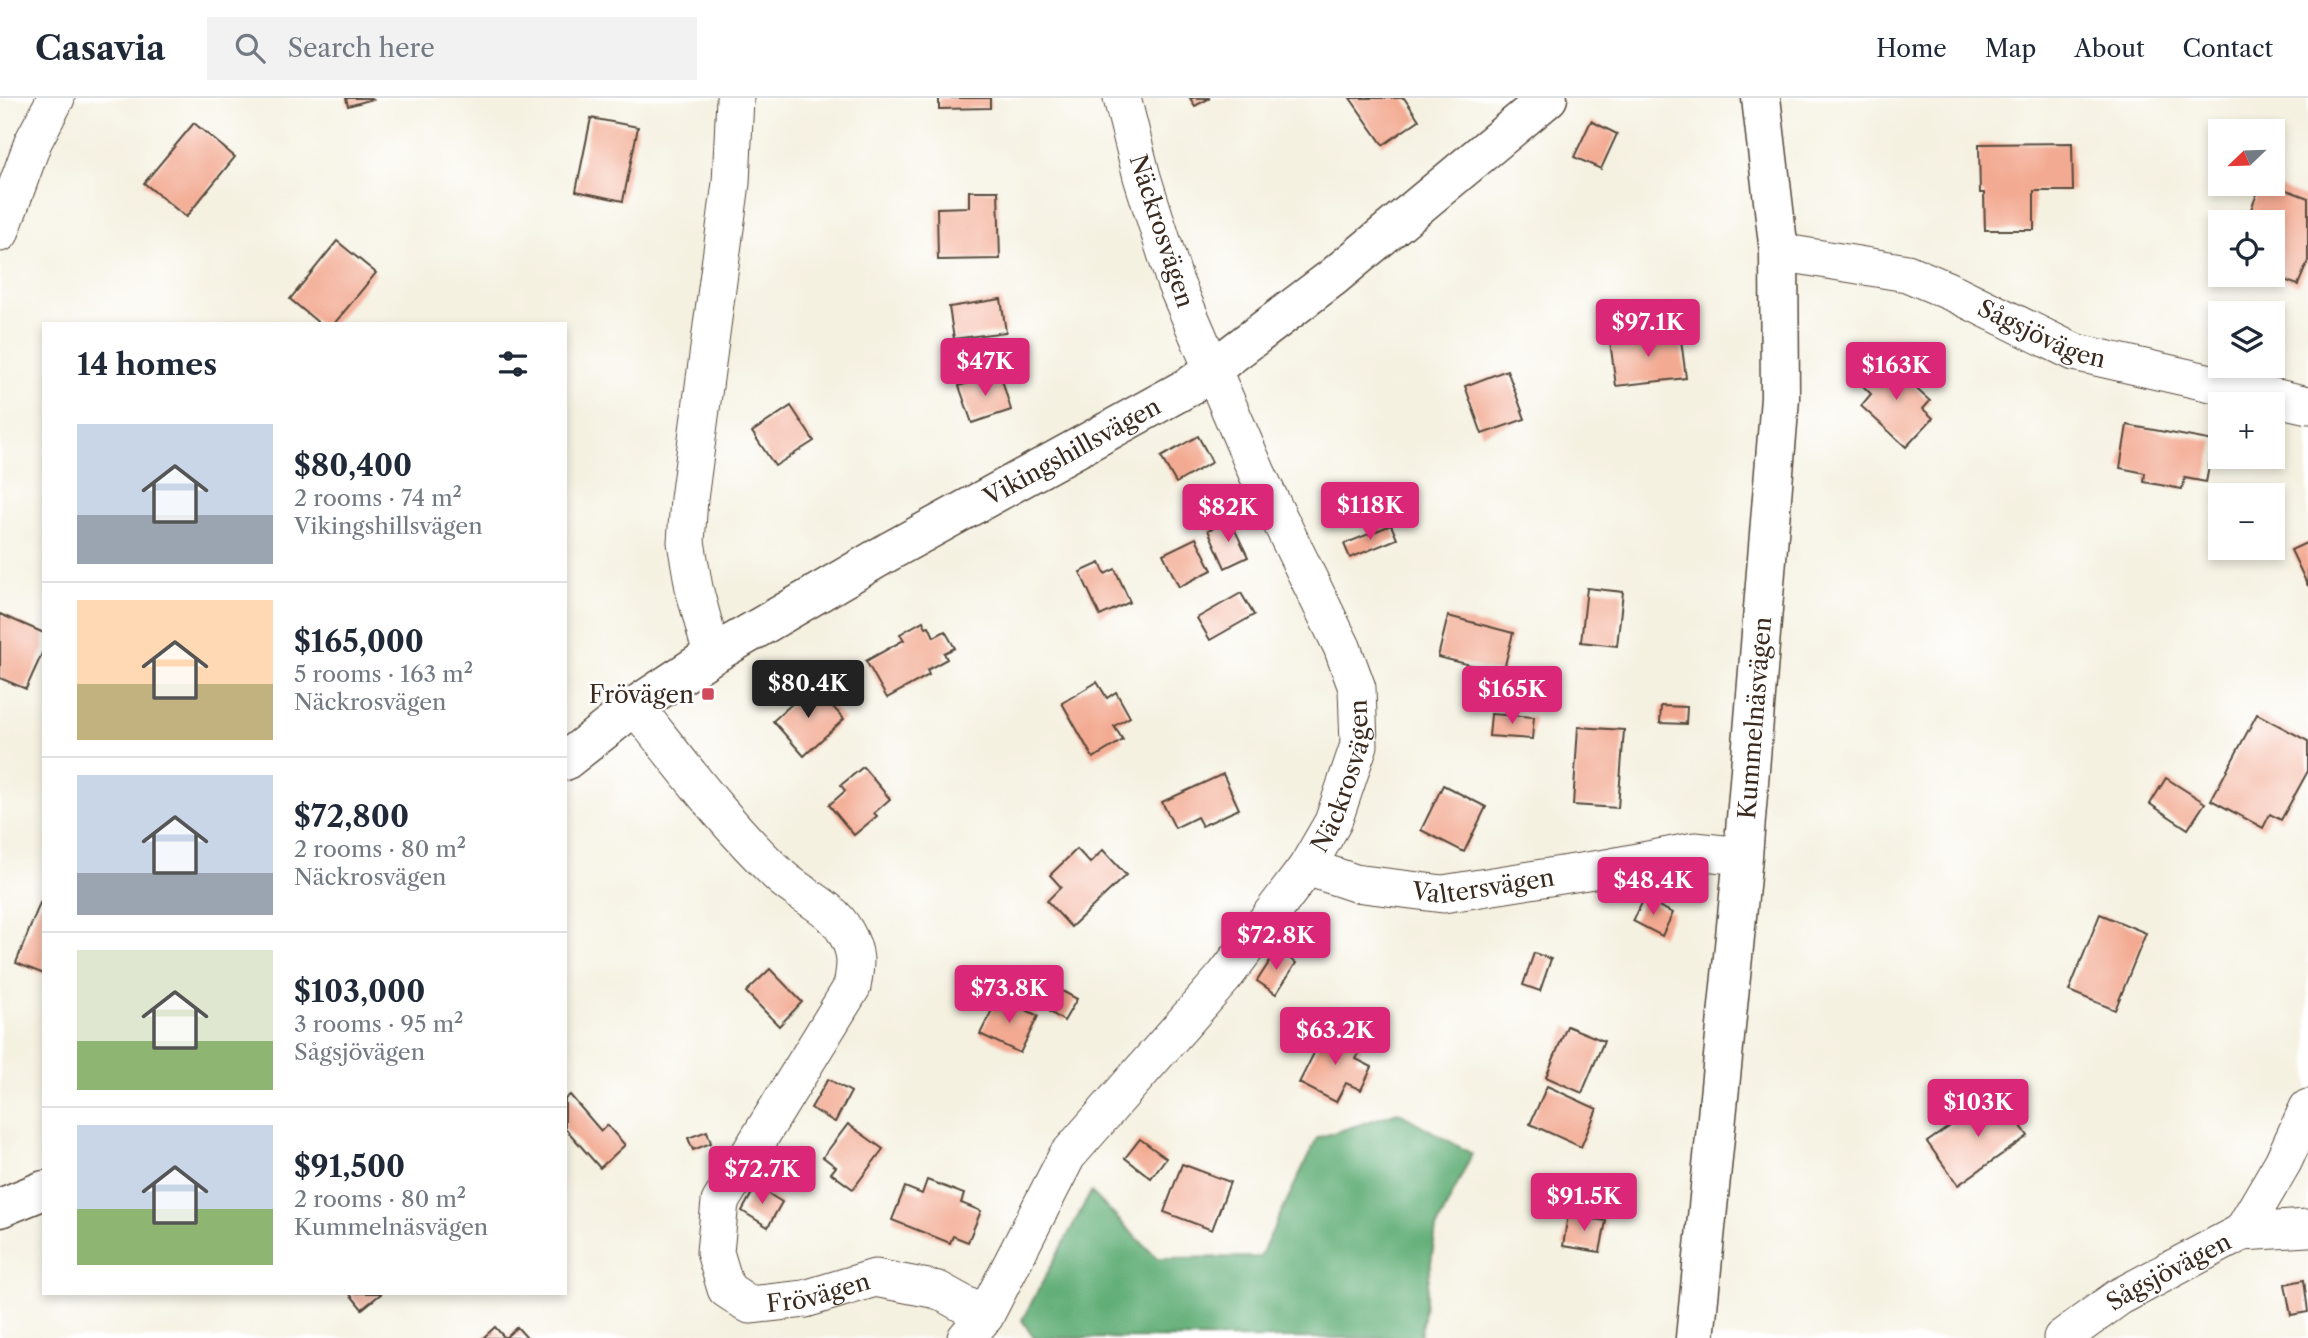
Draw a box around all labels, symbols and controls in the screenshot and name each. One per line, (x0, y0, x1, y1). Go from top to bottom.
search box (207, 17, 697, 80)
text: Casavia (35, 28, 165, 69)
icon: search (231, 29, 269, 67)
text: Search here (287, 32, 435, 64)
text: Home (1876, 34, 1947, 63)
text: Map (1985, 34, 2036, 63)
text: About (2074, 34, 2145, 63)
text: Contact (2183, 34, 2273, 63)
north arrow (2208, 119, 2286, 196)
map controls (2208, 119, 2285, 560)
street label: Näckrosvägen (1124, 151, 1200, 311)
button: locate (2208, 210, 2285, 287)
street label: Sågsjövägen (1973, 293, 2108, 373)
pin: $97.1K (1591, 300, 1705, 359)
button: layers (2208, 301, 2285, 378)
text: $97.1K (1612, 308, 1684, 336)
pin: $47K (944, 338, 1026, 398)
pin: $163K (1847, 342, 1945, 402)
icon: filters (494, 345, 532, 383)
text: 14 homes (77, 346, 217, 383)
text: $47K (957, 347, 1013, 375)
text: $163K (1862, 351, 1930, 379)
street label: Vikingshillsvägen (978, 391, 1165, 512)
button: + (2208, 392, 2285, 469)
text: $80,400 (294, 447, 412, 484)
icon: home (133, 452, 217, 536)
pin: $118K (1321, 482, 1419, 542)
button: − (2208, 483, 2285, 560)
text: 2 rooms · 74 m² (294, 484, 462, 512)
pin: $82K (1187, 484, 1269, 544)
text: $118K (1337, 491, 1403, 519)
text: $82K (1199, 493, 1257, 521)
text: Vikingshillsvägen (294, 512, 483, 540)
street label: Kummelnäsvägen (1732, 616, 1777, 820)
text: $165,000 (294, 623, 424, 660)
icon: home (133, 628, 217, 712)
text: 5 rooms · 163 m² (294, 660, 473, 688)
pin: $80.4K (751, 660, 865, 720)
pin: $165K (1463, 666, 1561, 726)
text: $80.4K (768, 669, 848, 697)
text: $165K (1478, 675, 1546, 703)
place label: Frövägen (589, 680, 694, 709)
marker: Frövägen (700, 686, 716, 702)
text: Näckrosvägen (294, 688, 447, 716)
street label: Näckrosvägen (1304, 699, 1374, 857)
text: $72,800 (294, 798, 409, 835)
icon: home (133, 803, 217, 887)
text: 2 rooms · 80 m² (294, 835, 466, 863)
pin: $48.4K (1596, 858, 1710, 917)
street label: Valtersvägen (1410, 862, 1556, 909)
text: Näckrosvägen (294, 863, 447, 891)
text: $48.4K (1613, 866, 1693, 894)
pin: $72.8K (1219, 912, 1333, 972)
text: $72.8K (1237, 921, 1315, 949)
pin: $73.8K (952, 965, 1066, 1025)
text: $103,000 (294, 973, 425, 1010)
text: $73.8K (971, 974, 1047, 1002)
icon: home (133, 978, 217, 1062)
pin: $63.2K (1278, 1007, 1392, 1067)
text: 3 rooms · 95 m² (294, 1010, 463, 1038)
text: $63.2K (1296, 1016, 1374, 1044)
text: Sågsjövägen (294, 1038, 425, 1066)
pin: $103K (1929, 1080, 2027, 1139)
text: $103K (1943, 1088, 2013, 1116)
pin: $72.7K (705, 1146, 819, 1206)
text: $91,500 (294, 1148, 405, 1185)
icon: home (133, 1153, 217, 1237)
text: $72.7K (725, 1155, 799, 1183)
pin: $91.5K (1527, 1174, 1641, 1233)
text: $91.5K (1547, 1182, 1621, 1210)
text: 2 rooms · 80 m² (294, 1185, 466, 1213)
text: Kummelnäsvägen (294, 1213, 488, 1241)
street label: Sågsjövägen (2100, 1226, 2236, 1316)
street label: Frövägen (765, 1266, 873, 1318)

